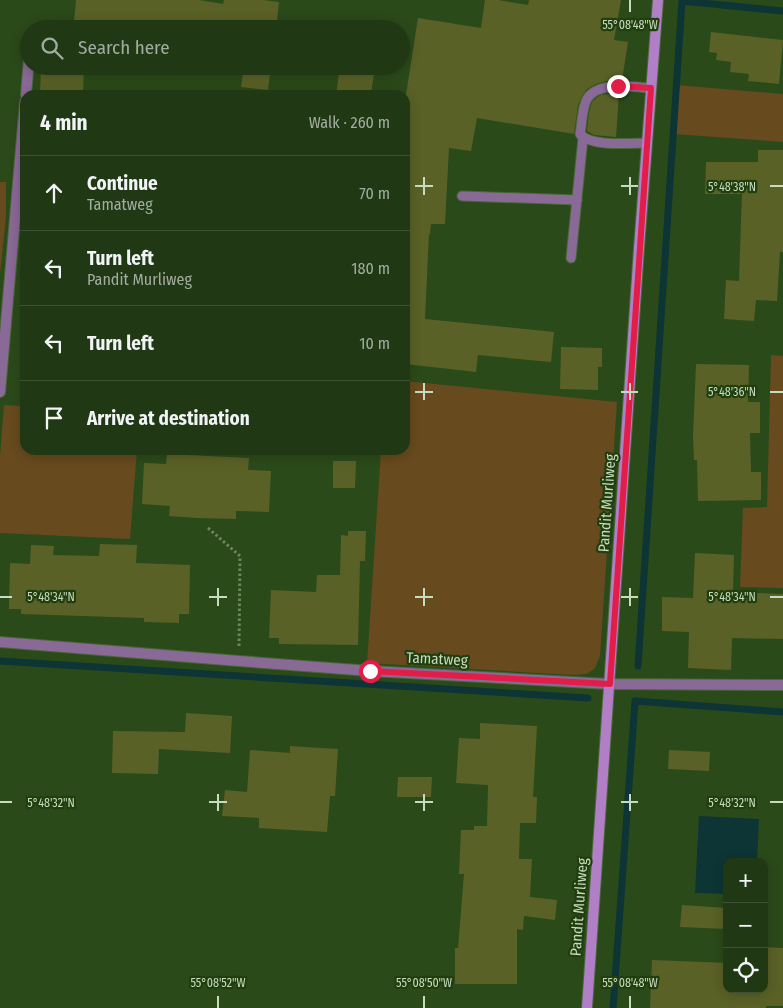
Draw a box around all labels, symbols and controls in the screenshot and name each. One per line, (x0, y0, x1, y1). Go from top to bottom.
text: 55°08'48"W (602, 18, 658, 32)
search box (20, 20, 410, 75)
icon: search (38, 34, 66, 62)
text: Search here (78, 36, 170, 59)
route end (607, 75, 630, 98)
text: 4 min (40, 110, 88, 136)
text: Walk · 260 m (309, 113, 390, 132)
text: Continue (87, 172, 158, 195)
icon: ahead (40, 179, 68, 207)
text: 5°48'38"N (708, 180, 756, 194)
text: 70 m (359, 184, 390, 203)
text: Tamatweg (87, 195, 153, 214)
text: Turn left (87, 247, 154, 270)
icon: left (40, 254, 68, 282)
text: 180 m (351, 259, 390, 278)
text: Pandit Murliweg (87, 270, 192, 289)
icon: left (40, 329, 68, 357)
text: Turn left (87, 332, 154, 355)
text: 10 m (359, 334, 390, 353)
text: 5°48'36"N (708, 385, 756, 399)
icon: arrive (40, 404, 68, 432)
text: Arrive at destination (87, 407, 250, 430)
street label: Pandit Murliweg (595, 453, 619, 553)
text: 5°48'34"N (27, 590, 75, 604)
text: 5°48'34"N (708, 590, 756, 604)
street label: Tamatweg (406, 648, 468, 670)
route start (359, 660, 382, 683)
text: 5°48'32"N (27, 796, 75, 810)
text: 5°48'32"N (708, 796, 756, 810)
street label: Pandit Murliweg (567, 857, 591, 957)
map controls (723, 858, 768, 993)
button: + (723, 858, 768, 903)
button: − (723, 903, 768, 948)
button: locate (723, 948, 768, 993)
text: 55°08'52"W (190, 976, 246, 990)
text: 55°08'50"W (396, 976, 452, 990)
text: 55°08'48"W (602, 976, 658, 990)

